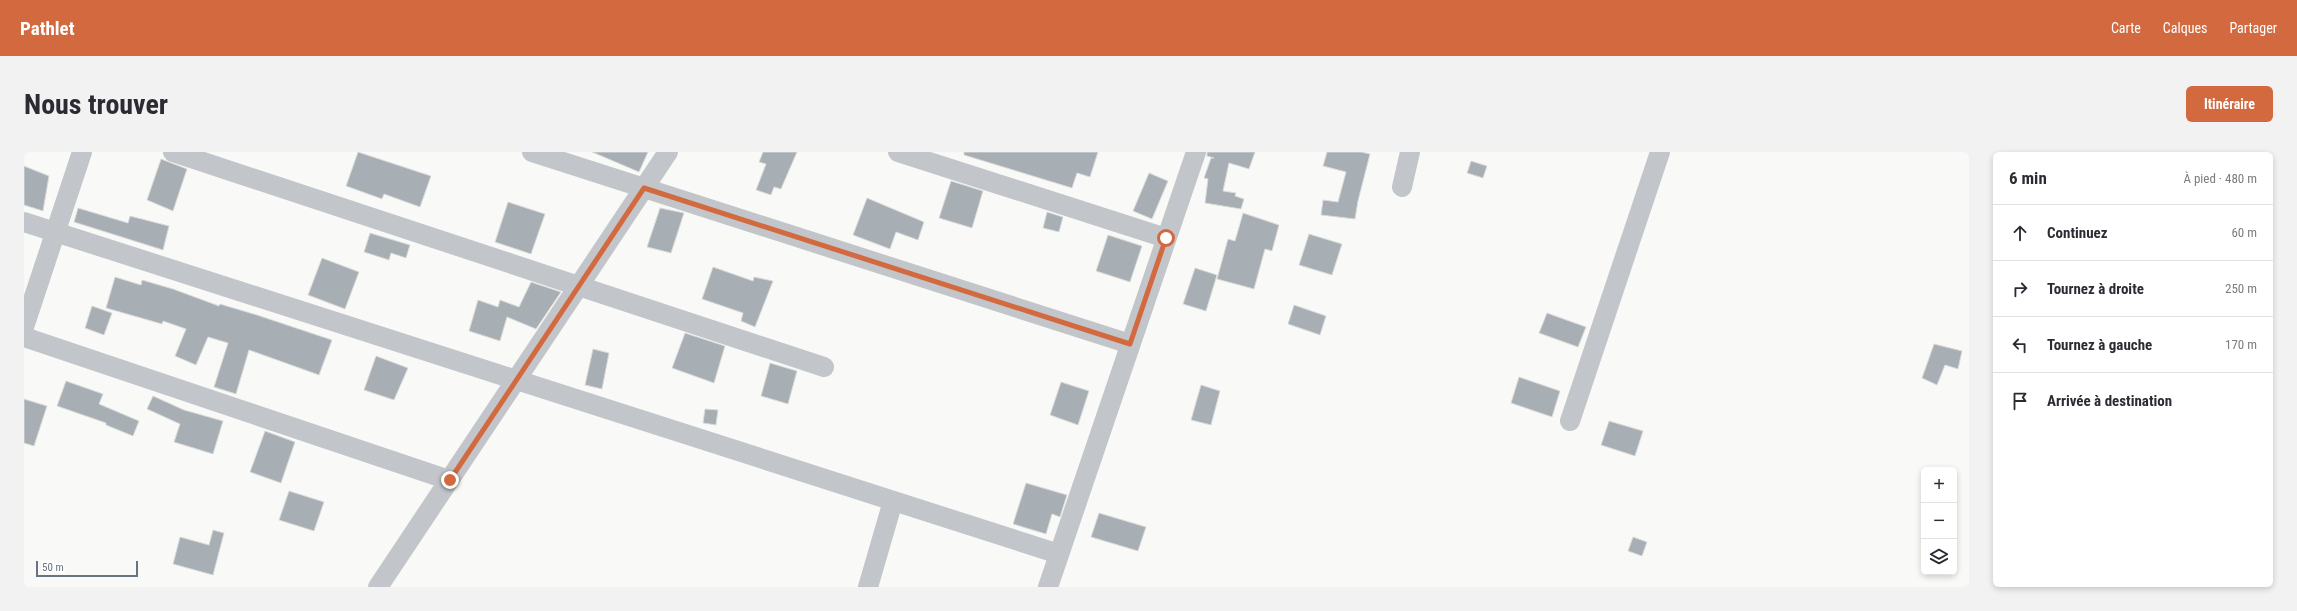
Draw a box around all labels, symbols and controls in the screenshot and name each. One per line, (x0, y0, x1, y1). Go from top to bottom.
text: Pathlet (20, 17, 75, 40)
text: Carte (2111, 20, 2141, 36)
text: Calques (2163, 20, 2207, 36)
text: Partager (2229, 20, 2277, 36)
button: Itinéraire (2186, 86, 2273, 122)
text: Nous trouver (24, 88, 168, 121)
text: 6 min (2009, 168, 2047, 188)
text: À pied · 480 m (2183, 171, 2257, 186)
icon: ahead (2009, 222, 2031, 244)
text: Continuez (2047, 224, 2108, 242)
text: 60 m (2231, 225, 2257, 240)
route start (1157, 229, 1175, 247)
icon: right (2009, 278, 2031, 300)
text: Tournez à droite (2047, 280, 2144, 298)
text: 250 m (2225, 281, 2257, 296)
icon: left (2009, 334, 2031, 356)
text: Tournez à gauche (2047, 336, 2152, 354)
text: 170 m (2225, 337, 2257, 352)
icon: arrive (2009, 390, 2031, 412)
text: Arrivée à destination (2047, 392, 2172, 410)
map controls (1921, 467, 1957, 575)
button: + (1921, 467, 1957, 503)
route end (441, 471, 459, 489)
button: − (1921, 503, 1957, 539)
button: layers (1921, 539, 1957, 575)
scale bar (36, 559, 138, 578)
text: 50 m (42, 561, 64, 574)

